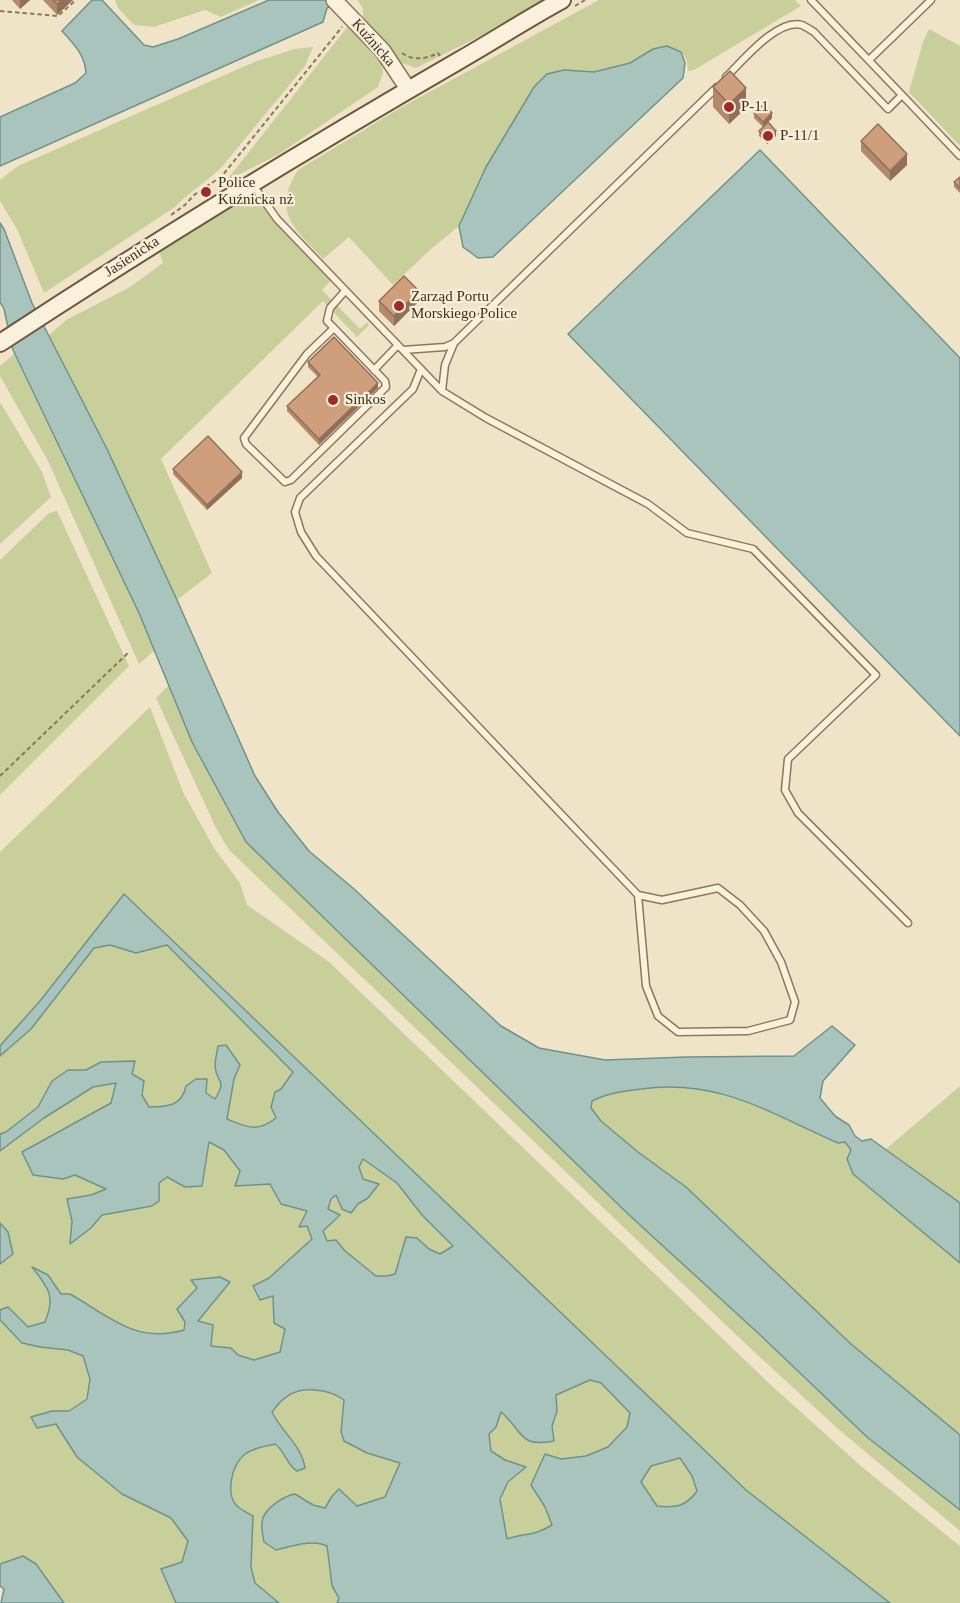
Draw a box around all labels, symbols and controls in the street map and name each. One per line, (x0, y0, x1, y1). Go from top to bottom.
street label: Kuźnicka (347, 15, 399, 71)
place label: P-11 (741, 98, 769, 116)
marker: P-11 (722, 100, 736, 114)
place label: P-11/1 (780, 127, 819, 145)
marker: P-11/1 (761, 129, 775, 143)
place label: Police Kuźnicka nż (218, 174, 293, 209)
marker: Police Kuźnicka nż (199, 185, 213, 199)
street label: Jasienicka (101, 233, 163, 281)
place label: Zarząd Portu Morskiego Police (411, 288, 517, 323)
marker: Zarząd Portu Morskiego Police (392, 299, 406, 313)
place label: Sinkos (345, 391, 386, 409)
marker: Sinkos (326, 393, 340, 407)

